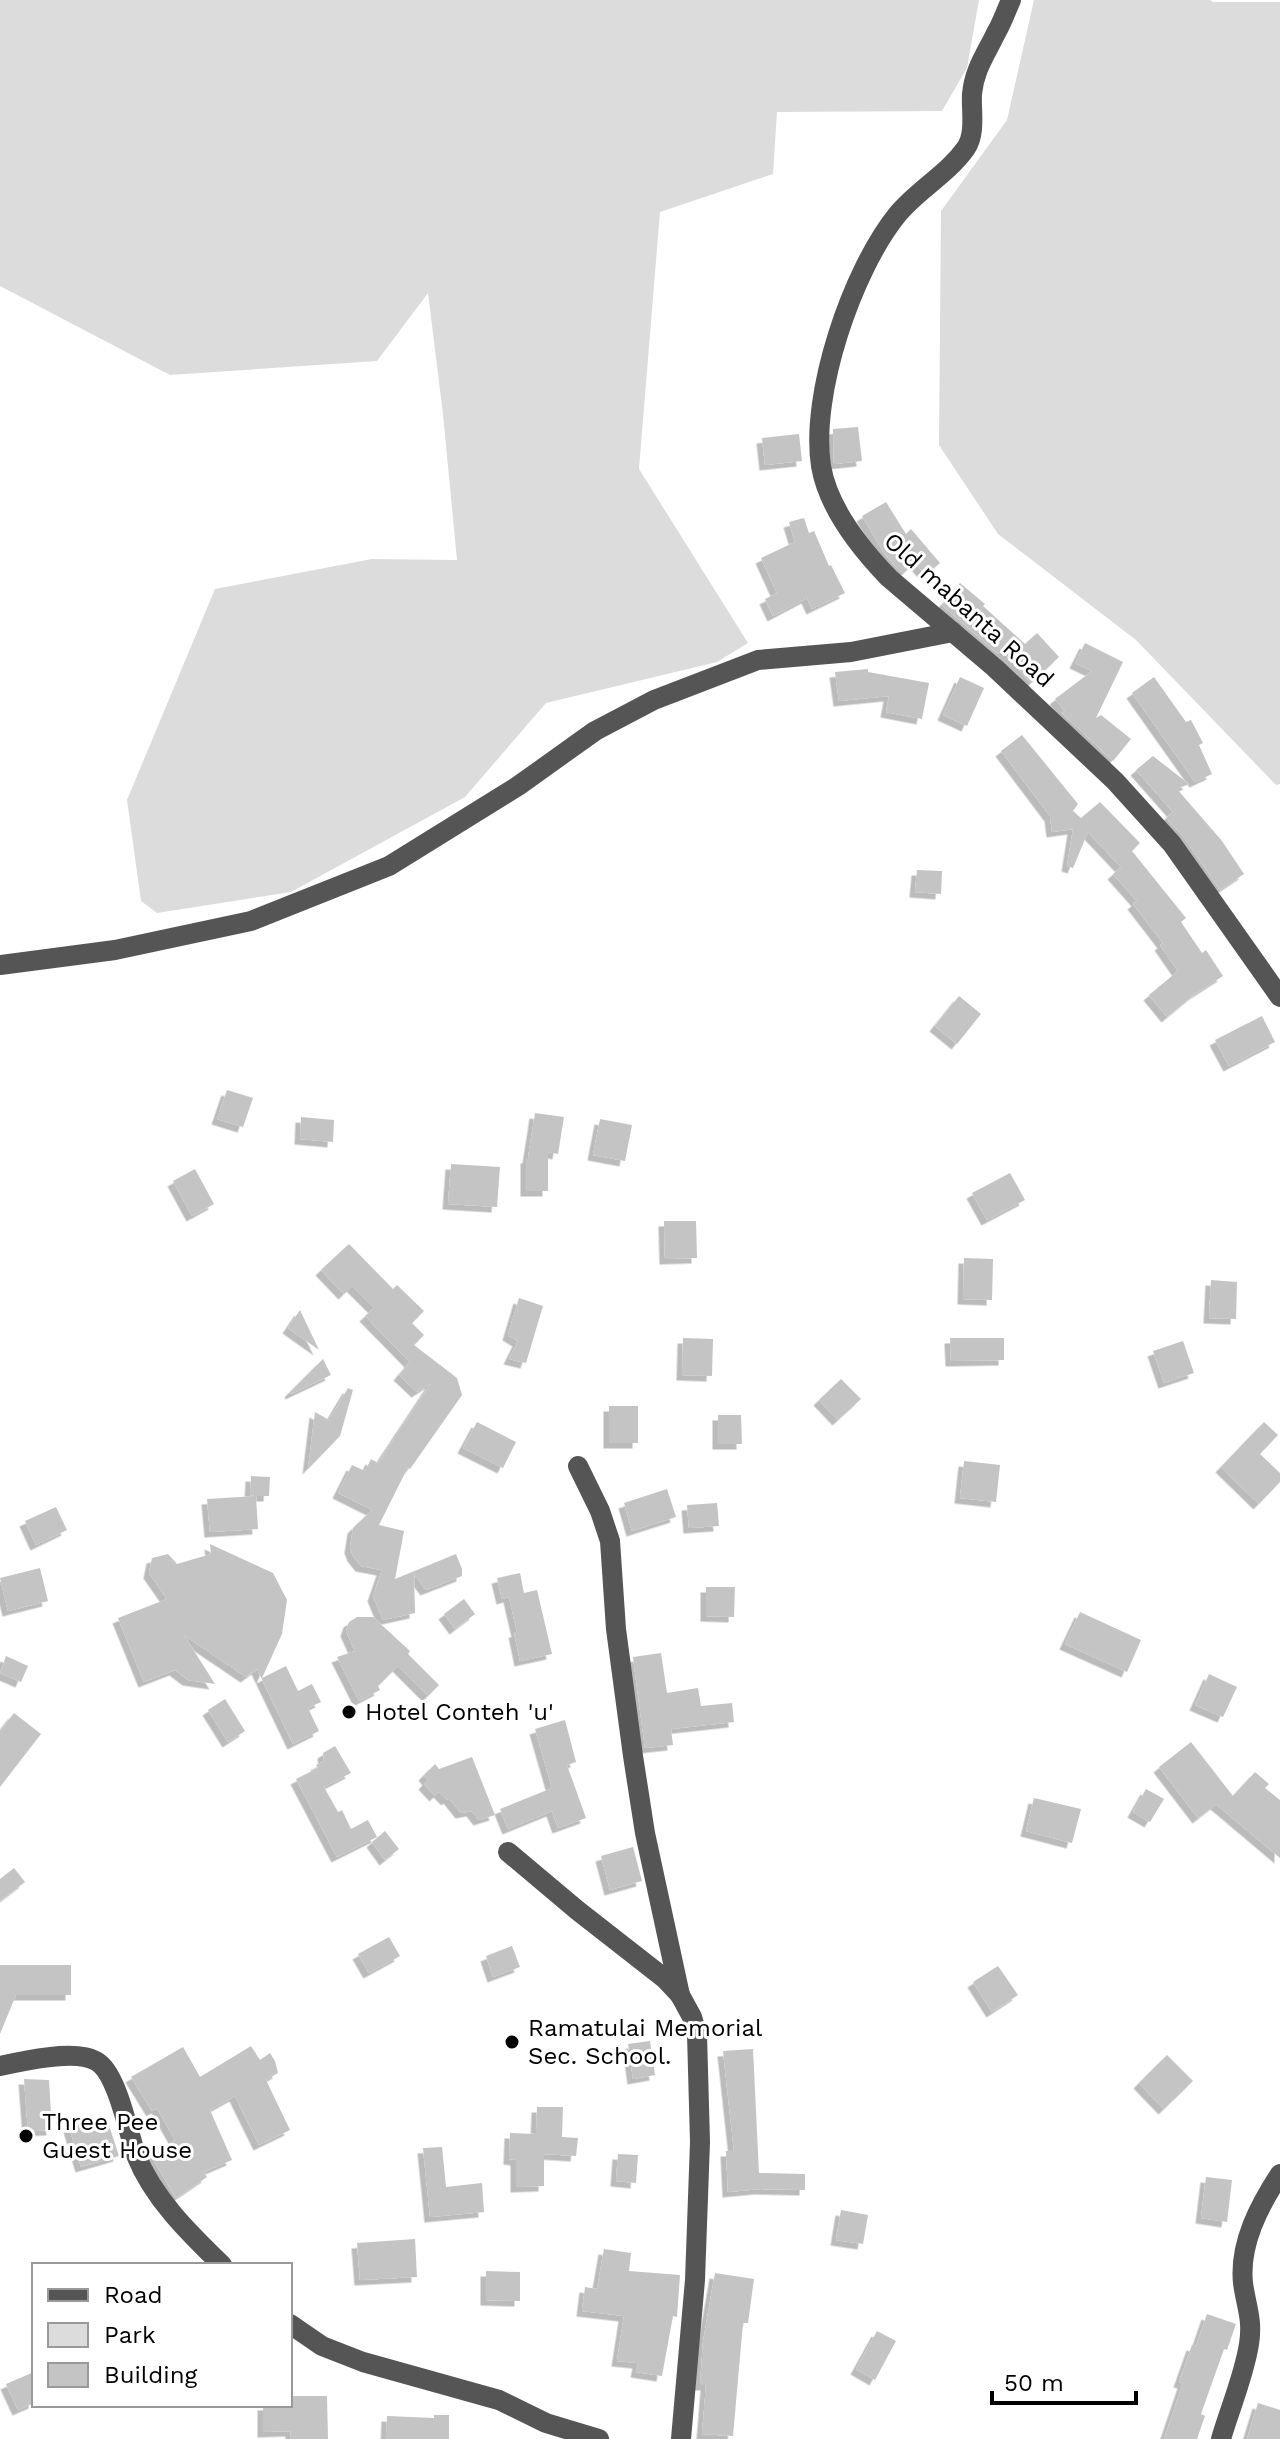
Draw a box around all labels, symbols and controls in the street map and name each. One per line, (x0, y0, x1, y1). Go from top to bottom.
street label: Old mabanta Road (879, 527, 1059, 693)
place label: Hotel Conteh 'u' (365, 1698, 554, 1726)
marker: Hotel Conteh 'u' (340, 1703, 358, 1721)
place label: Ramatulai Memorial Sec. School. (528, 2014, 763, 2070)
marker: Ramatulai Memorial Sec. School. (503, 2033, 521, 2051)
place label: Three Pee Guest House (42, 2108, 192, 2164)
marker: Three Pee Guest House (17, 2127, 35, 2145)
legend (32, 2263, 292, 2407)
text: Road (104, 2281, 163, 2309)
text: Park (104, 2321, 156, 2349)
scale bar (992, 2355, 1136, 2405)
text: Building (104, 2361, 197, 2389)
text: 50 m (1004, 2369, 1064, 2397)

